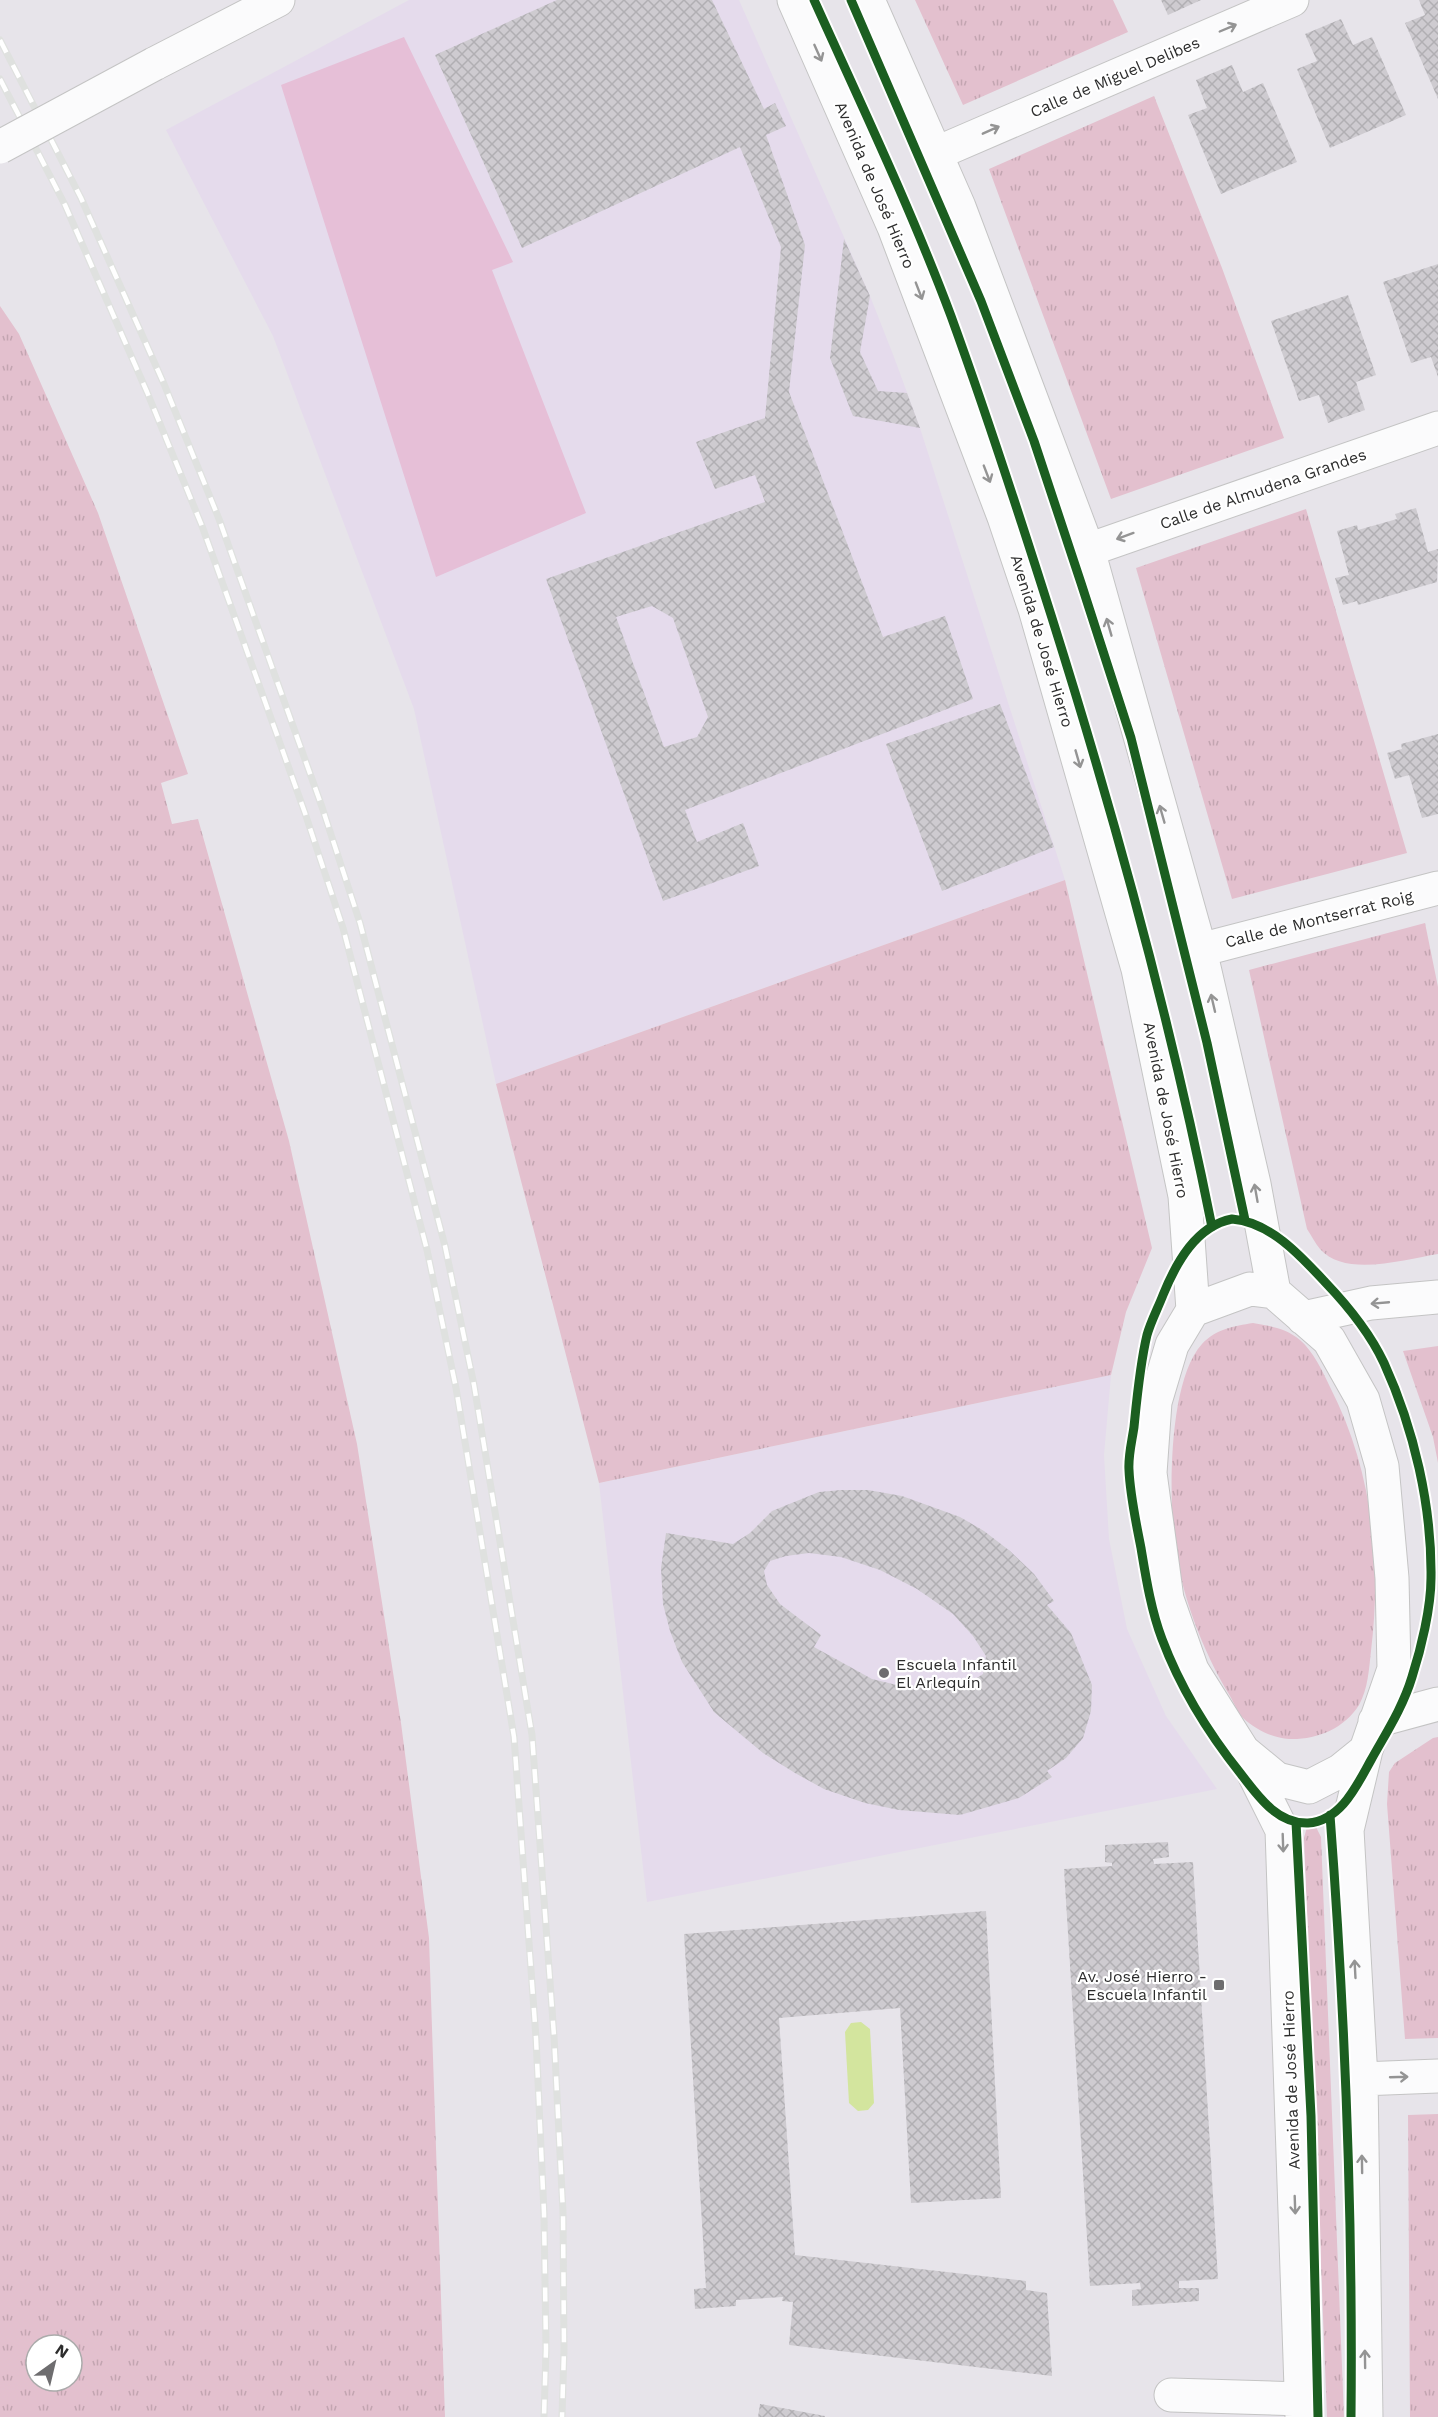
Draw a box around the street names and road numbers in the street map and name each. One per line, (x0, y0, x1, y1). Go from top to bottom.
street label: Calle de Miguel Delibes (1027, 33, 1203, 121)
street label: Avenida de José Hierro (831, 99, 919, 271)
street label: Calle de Almudena Grandes (1157, 445, 1369, 533)
street label: Avenida de José Hierro (1007, 552, 1077, 730)
street label: Calle de Montserrat Roig (1223, 886, 1415, 952)
street label: Avenida de José Hierro (1140, 1020, 1192, 1200)
street label: Avenida de José Hierro (1278, 1990, 1304, 2170)

